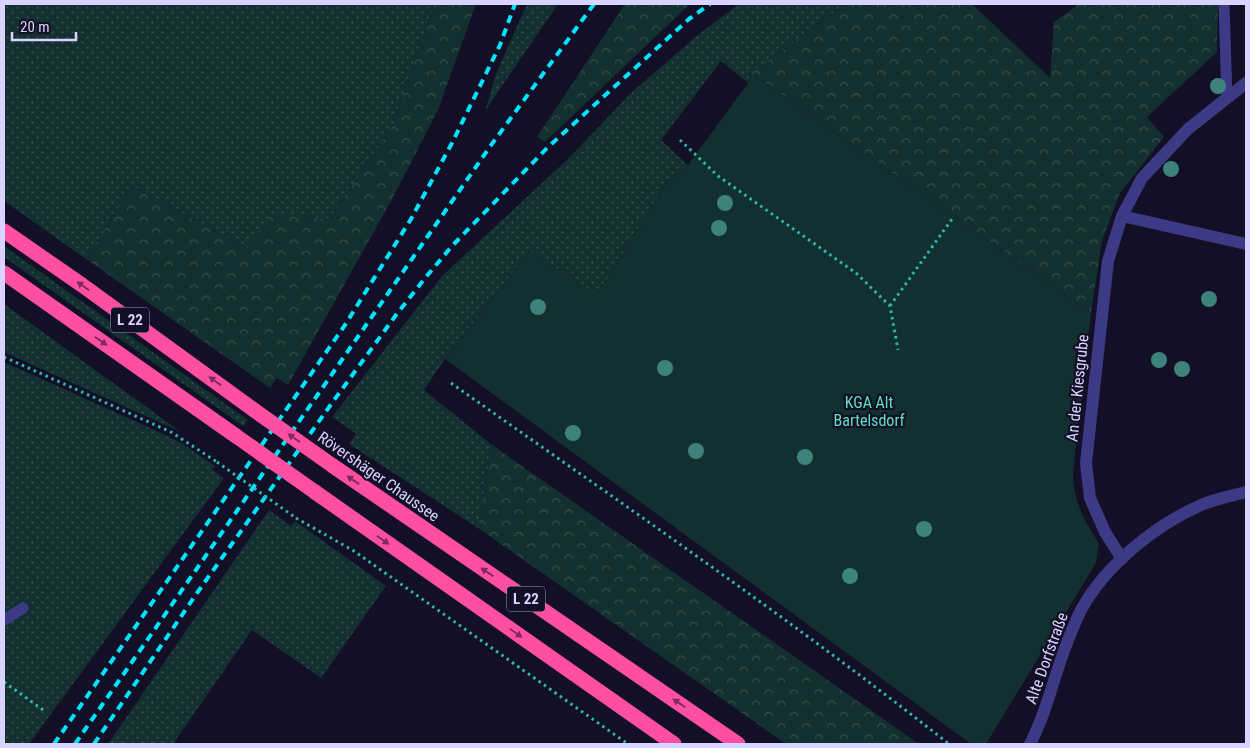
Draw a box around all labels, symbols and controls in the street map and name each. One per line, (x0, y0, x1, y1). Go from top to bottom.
scale bar (12, 10, 76, 42)
text: 20 m (20, 18, 50, 36)
one-way arrow (76, 281, 90, 291)
road number: L 22 (111, 308, 149, 332)
street label: An der Kiesgrube (1062, 333, 1093, 443)
one-way arrow (94, 336, 108, 346)
one-way arrow (209, 376, 222, 387)
park label: KGA Alt Bartelsdorf (834, 393, 904, 430)
street label: Rövershäger Chaussee (314, 427, 443, 525)
one-way arrow (287, 433, 301, 443)
one-way arrow (347, 475, 360, 485)
one-way arrow (377, 535, 390, 545)
one-way arrow (481, 567, 494, 577)
road number: L 22 (507, 586, 545, 612)
street label: Alte Dorfstraße (1021, 610, 1072, 707)
one-way arrow (510, 628, 523, 638)
one-way arrow (672, 699, 686, 708)

